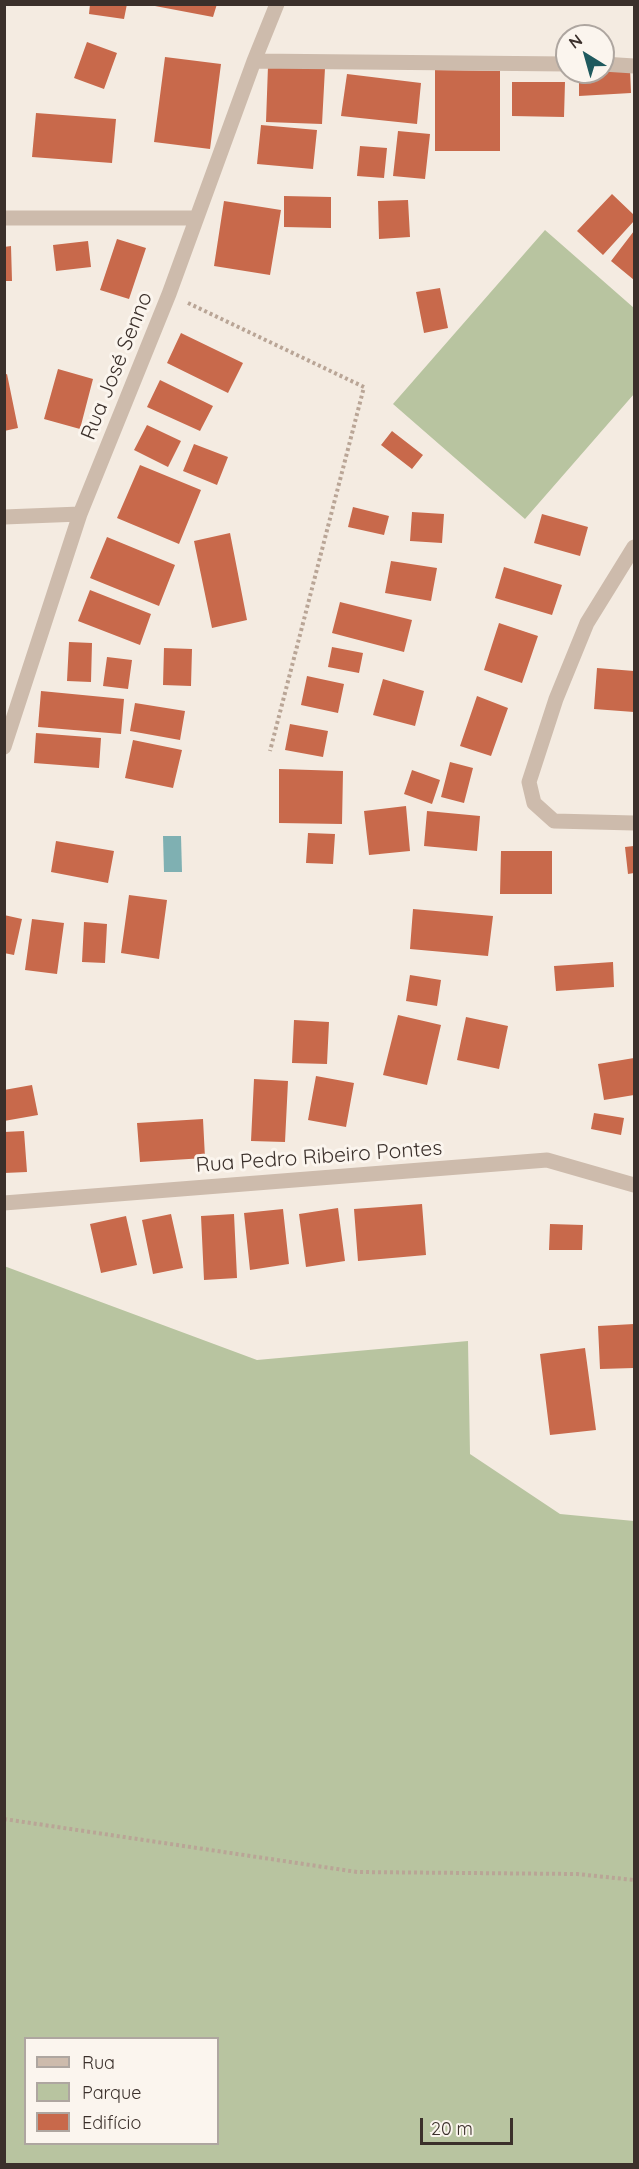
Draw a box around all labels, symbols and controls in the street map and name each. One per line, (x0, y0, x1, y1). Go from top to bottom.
north arrow (555, 24, 615, 84)
text: N (565, 30, 586, 53)
street label: Rua José Senno (76, 288, 158, 444)
street label: Rua Pedro Ribeiro Pontes (195, 1136, 443, 1178)
legend (24, 2037, 219, 2145)
text: Rua (82, 2051, 115, 2074)
text: Parque (82, 2081, 141, 2104)
scale bar (423, 2106, 516, 2144)
text: Edifício (82, 2111, 141, 2134)
text: 20 m (431, 2117, 473, 2140)

